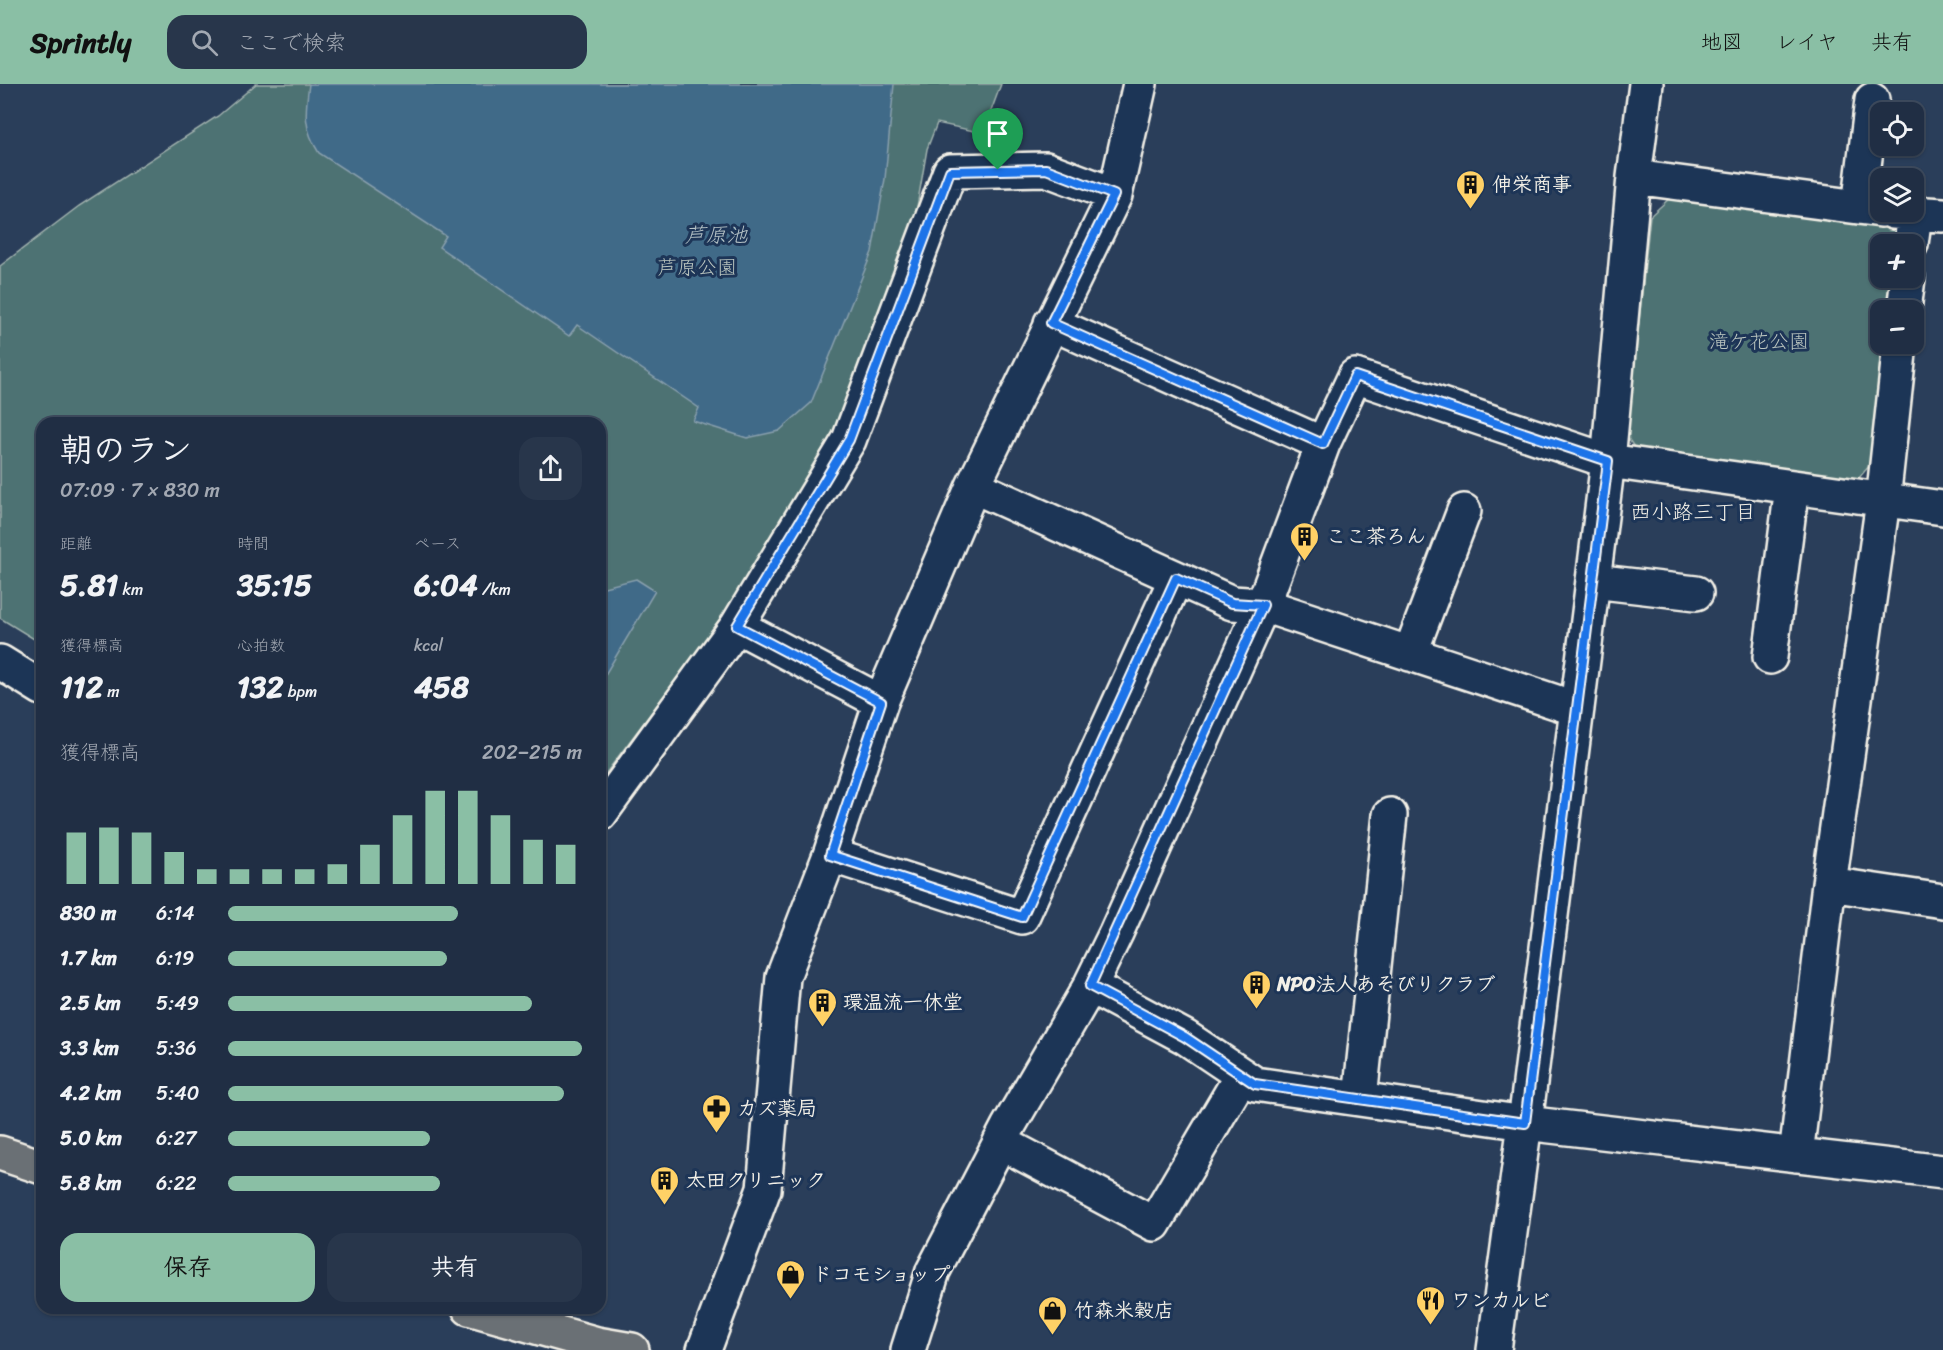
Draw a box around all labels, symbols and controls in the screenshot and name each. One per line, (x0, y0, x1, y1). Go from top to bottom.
search box (167, 15, 587, 69)
text: Sprintly (30, 18, 131, 67)
text: ここで検索 (236, 23, 346, 62)
text: 地図 (1701, 23, 1743, 61)
text: レイヤ (1776, 23, 1838, 61)
text: 共有 (1871, 23, 1913, 61)
icon: search (188, 26, 221, 59)
map controls (1870, 102, 1924, 354)
button: locate (1870, 102, 1924, 156)
pin (972, 108, 1023, 170)
icon: arrive (981, 117, 1014, 150)
place label: 伸栄商事 (1492, 167, 1572, 202)
building icon: 伸栄商事 (1455, 168, 1487, 210)
button: layers (1870, 168, 1924, 222)
water label: 芦原池 (685, 216, 748, 254)
button: + (1870, 234, 1924, 288)
park label: 芦原公園 (657, 250, 737, 285)
button: − (1870, 300, 1924, 354)
park label: 滝ケ花公園 (1709, 324, 1809, 359)
text: 朝のラン (60, 421, 192, 479)
button: share (519, 437, 582, 500)
text: 07:09 · 7 × 830 m (60, 473, 220, 508)
district label: 西小路三丁目 (1630, 493, 1756, 531)
place label: ここ茶ろん (1326, 519, 1426, 554)
building icon: ここ茶ろん (1289, 520, 1321, 562)
text: 距離 (60, 529, 92, 558)
text: 時間 (237, 529, 269, 558)
text: ペース (414, 529, 461, 558)
text: 5.81 (60, 558, 118, 612)
text: 35:15 (237, 558, 312, 612)
text: 6:04 (414, 558, 478, 612)
text: km (118, 575, 143, 604)
text: /km (478, 575, 511, 604)
text: 獲得標高 (60, 631, 124, 660)
text: 心拍数 (237, 631, 285, 660)
text: kcal (414, 631, 443, 660)
text: 112 (60, 660, 103, 714)
text: 132 (237, 660, 284, 714)
text: 458 (414, 660, 469, 714)
text: m (103, 677, 120, 706)
text: bpm (284, 677, 317, 706)
text: 獲得標高 (60, 735, 140, 770)
text: 202–215 m (482, 735, 582, 770)
text: 830 m (60, 896, 116, 931)
text: 6:14 (156, 896, 194, 931)
text: 1.7 km (60, 941, 117, 976)
text: 6:19 (156, 941, 194, 976)
place label: NPO法人あそびりクラブ (1276, 967, 1496, 1002)
building icon: NPO法人あそびりクラブ (1240, 968, 1272, 1010)
place label: 環温流一休堂 (843, 985, 963, 1020)
text: 2.5 km (60, 986, 121, 1021)
text: 5:49 (156, 986, 199, 1021)
building icon: 環温流一休堂 (806, 986, 838, 1028)
text: 3.3 km (60, 1031, 119, 1066)
text: 5:36 (156, 1031, 197, 1066)
text: 4.2 km (60, 1076, 121, 1111)
text: 5:40 (156, 1076, 199, 1111)
place label: カズ薬局 (737, 1091, 817, 1126)
pharmacy icon: カズ薬局 (700, 1092, 732, 1134)
text: 5.0 km (60, 1121, 122, 1156)
text: 6:27 (156, 1121, 196, 1156)
place label: 太田クリニック (686, 1163, 826, 1198)
building icon: 太田クリニック (649, 1164, 681, 1206)
text: 5.8 km (60, 1166, 122, 1201)
text: 6:22 (156, 1166, 196, 1201)
button: 保存 (60, 1233, 315, 1302)
button: 共有 (327, 1233, 582, 1302)
place label: ドコモショップ (812, 1257, 950, 1292)
shop icon: ドコモショップ (775, 1258, 807, 1300)
place label: ワンカルビ (1451, 1283, 1551, 1318)
restaurant icon: ワンカルビ (1414, 1284, 1446, 1326)
place label: 竹森米穀店 (1074, 1293, 1174, 1328)
shop icon: 竹森米穀店 (1037, 1294, 1069, 1336)

